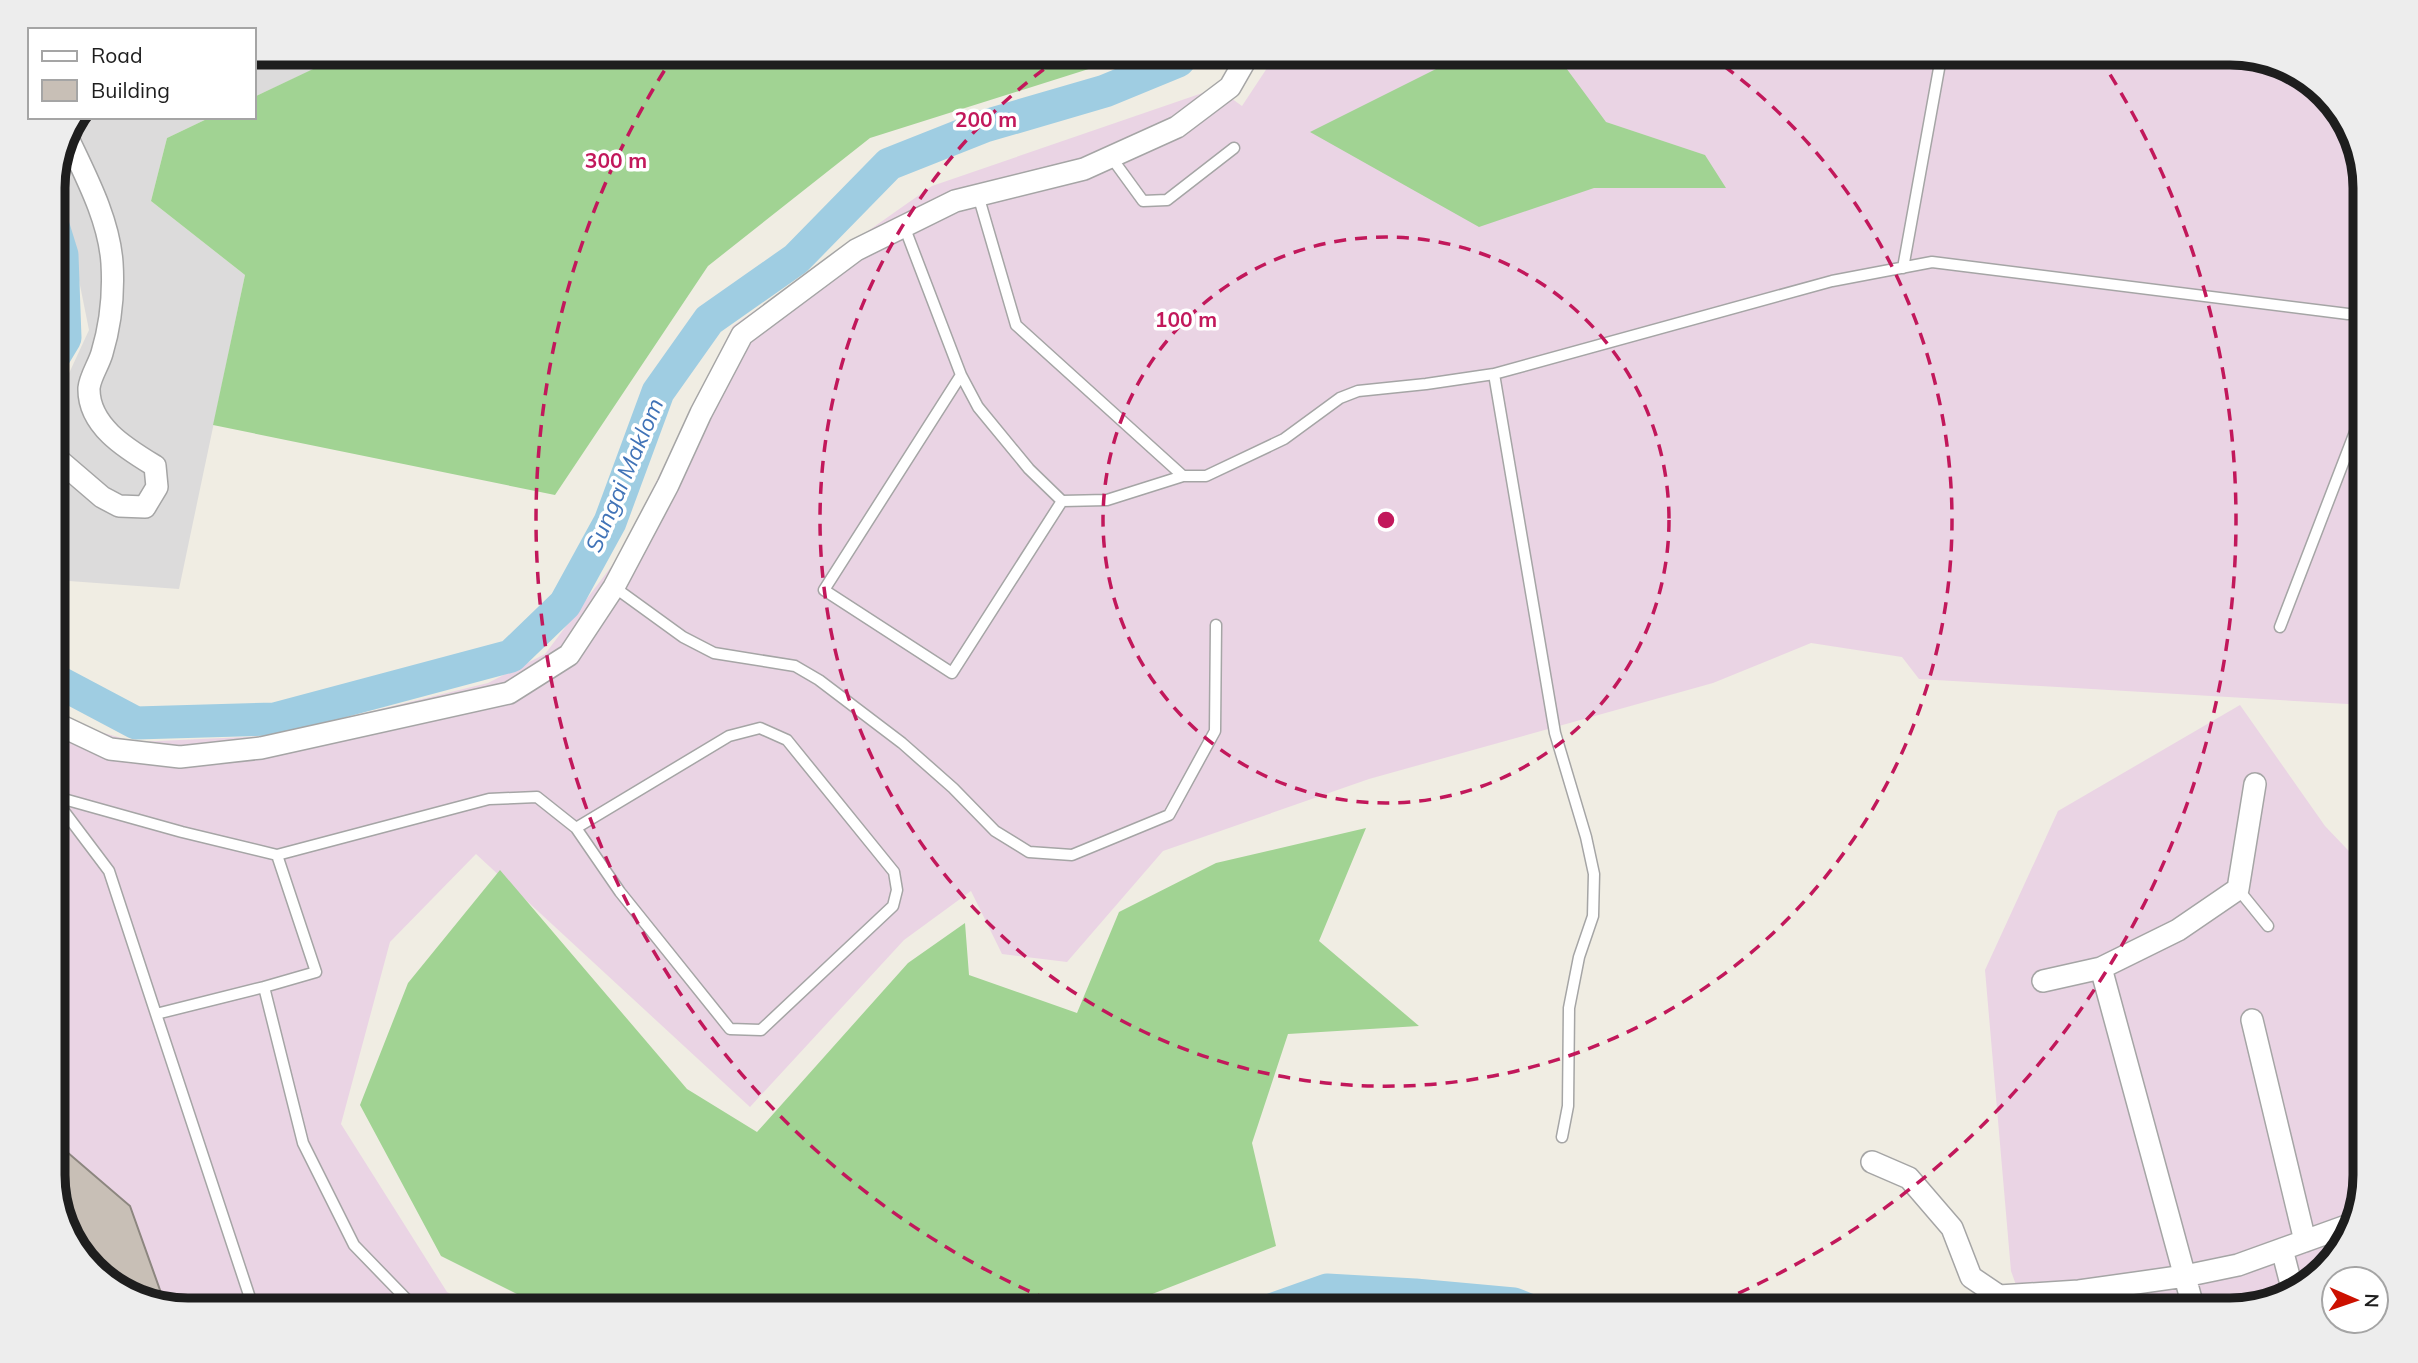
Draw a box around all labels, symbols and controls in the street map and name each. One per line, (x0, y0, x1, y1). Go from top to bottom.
legend (28, 28, 256, 119)
text: Road (91, 42, 142, 68)
text: Building (91, 77, 170, 103)
text: 200 m (955, 106, 1017, 132)
text: 300 m (585, 147, 647, 173)
text: 100 m (1155, 306, 1217, 332)
water label: Sungai Maklom (579, 394, 669, 556)
centre of rings (1374, 508, 1398, 532)
north arrow (2320, 1265, 2390, 1335)
text: N (2360, 1293, 2384, 1308)

